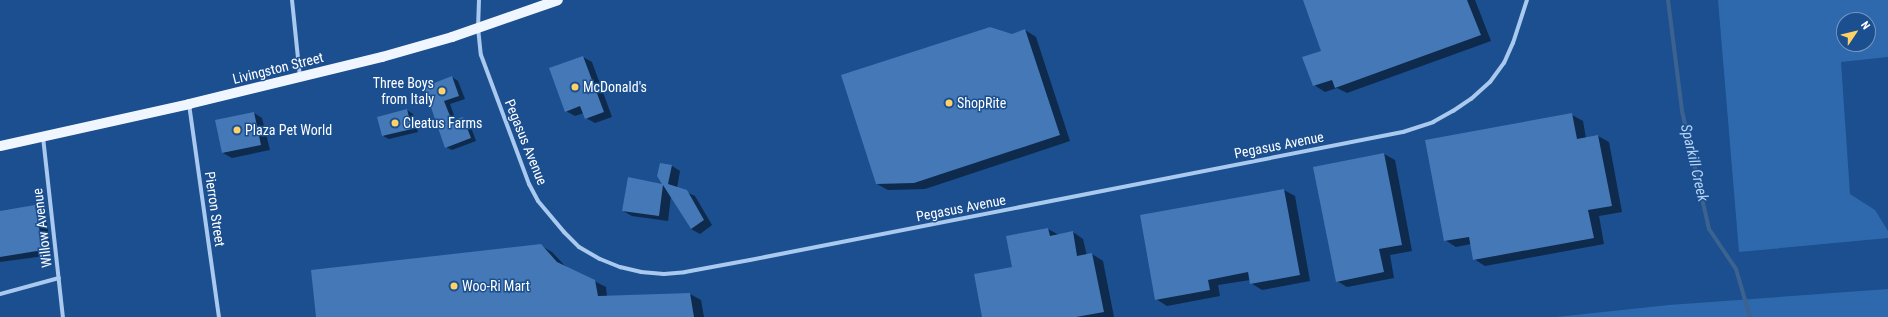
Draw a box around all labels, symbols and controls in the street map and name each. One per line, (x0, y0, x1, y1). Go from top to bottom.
north arrow (1836, 12, 1876, 52)
text: N (1858, 19, 1873, 32)
street label: Livingston Street (231, 49, 325, 87)
place label: Three Boys from Italy (373, 75, 434, 108)
place label: McDonald's (583, 79, 647, 95)
marker: McDonald's (570, 82, 580, 92)
marker: Three Boys from Italy (437, 86, 447, 96)
place label: ShopRite (957, 95, 1006, 111)
street label: Pegasus Avenue (501, 97, 551, 187)
marker: ShopRite (944, 98, 954, 108)
place label: Cleatus Farms (403, 115, 482, 131)
marker: Cleatus Farms (390, 118, 400, 128)
place label: Plaza Pet World (245, 122, 332, 138)
water label: Sparkill Creek (1676, 123, 1712, 203)
marker: Plaza Pet World (232, 125, 242, 135)
street label: Pegasus Avenue (1233, 128, 1325, 162)
street label: Pierron Street (201, 170, 229, 248)
street label: Willow Avenue (29, 187, 55, 269)
street label: Pegasus Avenue (915, 191, 1007, 225)
place label: Woo-Ri Mart (462, 278, 530, 294)
marker: Woo-Ri Mart (449, 281, 459, 291)

